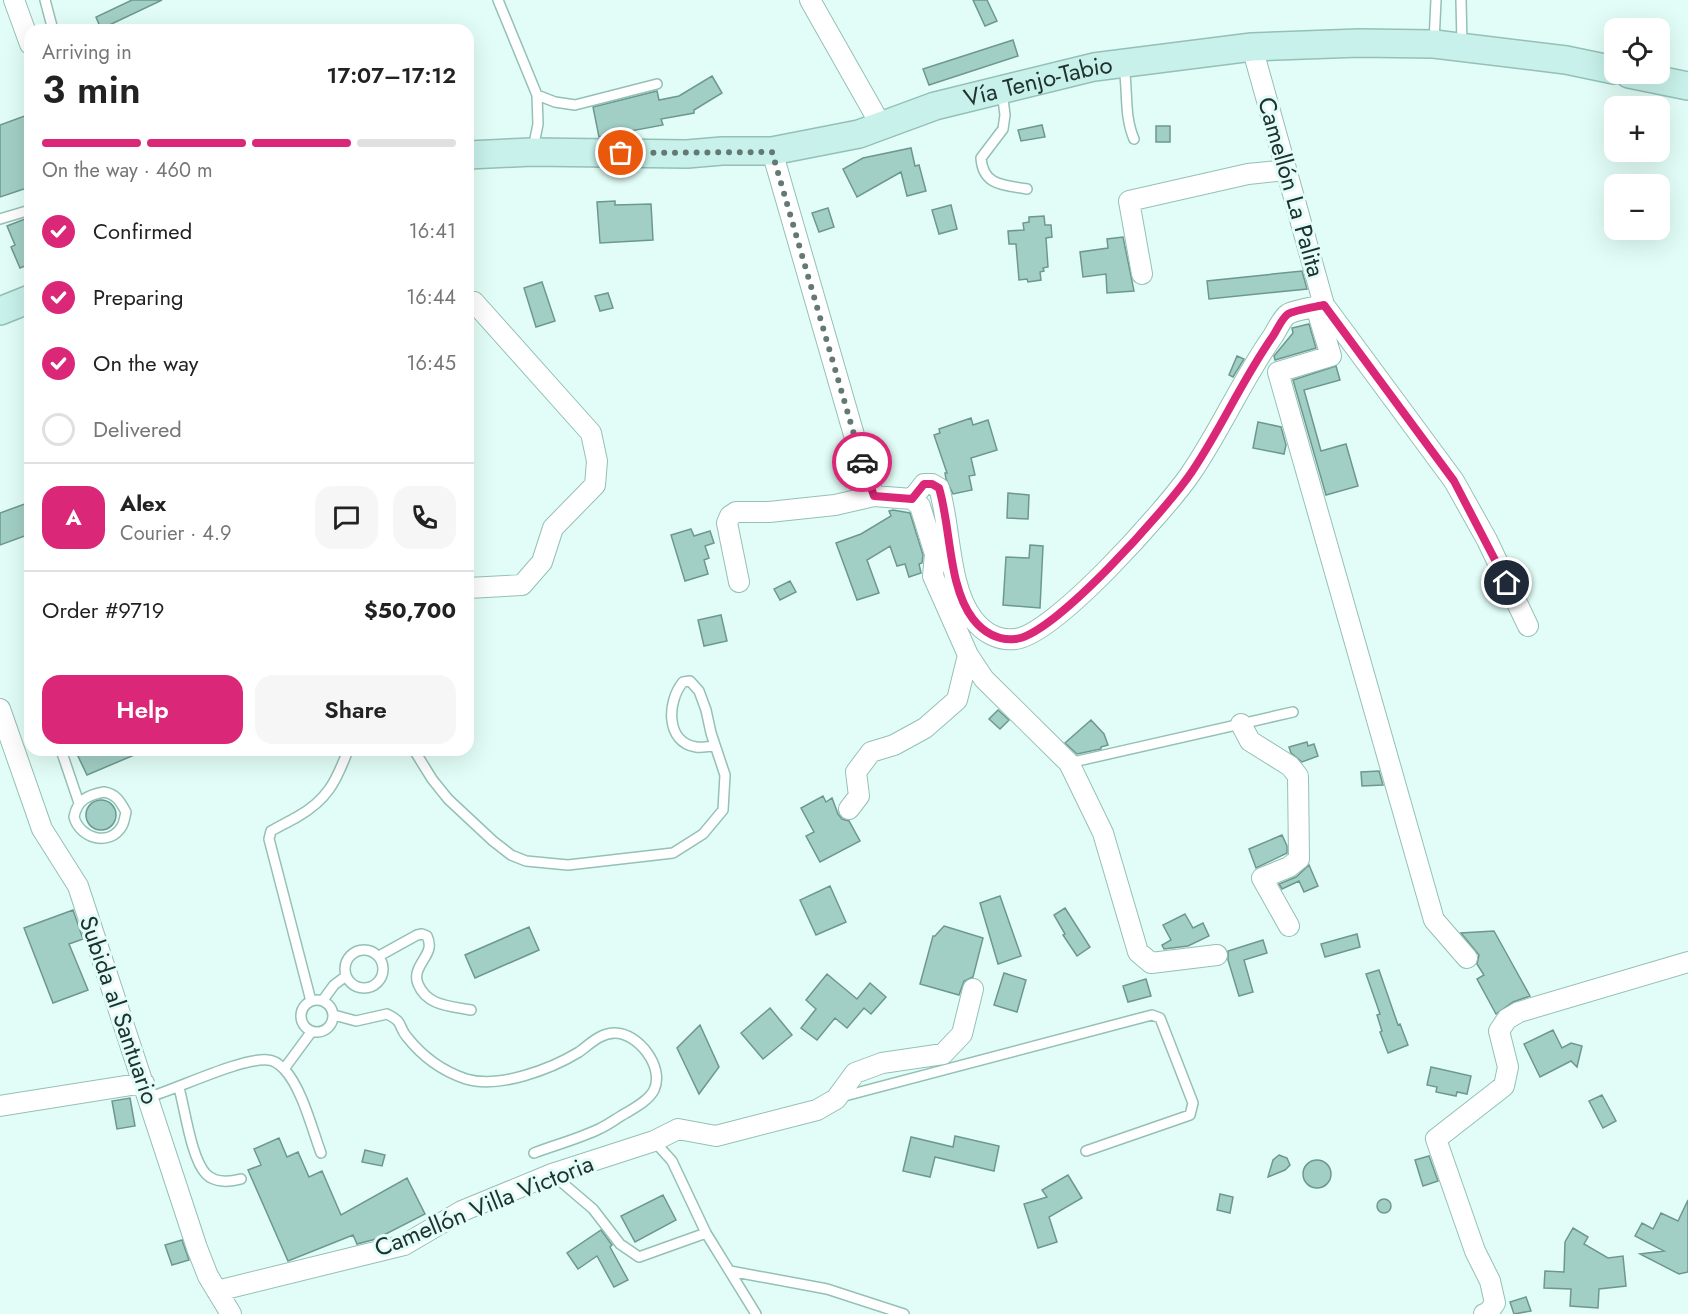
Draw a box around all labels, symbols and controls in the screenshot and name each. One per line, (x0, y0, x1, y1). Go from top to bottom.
map controls (1604, 18, 1670, 240)
button: locate (1604, 18, 1670, 84)
text: Arriving in (42, 38, 132, 67)
street label: Vía Tenjo-Tabio (960, 47, 1114, 115)
text: 17:07–17:12 (327, 59, 456, 91)
text: 3 min (42, 61, 141, 118)
street label: Camellón La Palita (1249, 93, 1334, 281)
button: + (1604, 96, 1670, 162)
pin (595, 127, 646, 178)
icon: bag (604, 136, 637, 169)
text: On the way · 460 m (42, 156, 213, 185)
button: − (1604, 174, 1670, 240)
icon: check (42, 215, 75, 248)
text: Confirmed (93, 215, 192, 247)
text: 16:41 (409, 217, 456, 246)
icon: check (42, 281, 75, 314)
text: Preparing (93, 281, 184, 313)
text: 16:44 (406, 283, 456, 312)
icon: check (42, 347, 75, 380)
text: On the way (93, 347, 198, 379)
text: 16:45 (407, 349, 456, 378)
text: Delivered (93, 413, 182, 445)
courier (832, 432, 892, 492)
icon: car (846, 446, 879, 479)
button: chat (315, 486, 378, 549)
button: phone (393, 486, 456, 549)
text: Alex (120, 487, 166, 519)
text: A (65, 501, 82, 533)
text: Courier · 4.9 (120, 519, 232, 548)
pin (1481, 557, 1532, 608)
icon: home (1490, 566, 1523, 599)
text: Order #9719 (42, 594, 164, 626)
text: $50,700 (364, 594, 456, 626)
button: Help (42, 675, 243, 744)
button: Share (255, 675, 456, 744)
street label: Subida al Santuario (71, 911, 168, 1109)
street label: Camellón Villa Victoria (369, 1146, 599, 1265)

